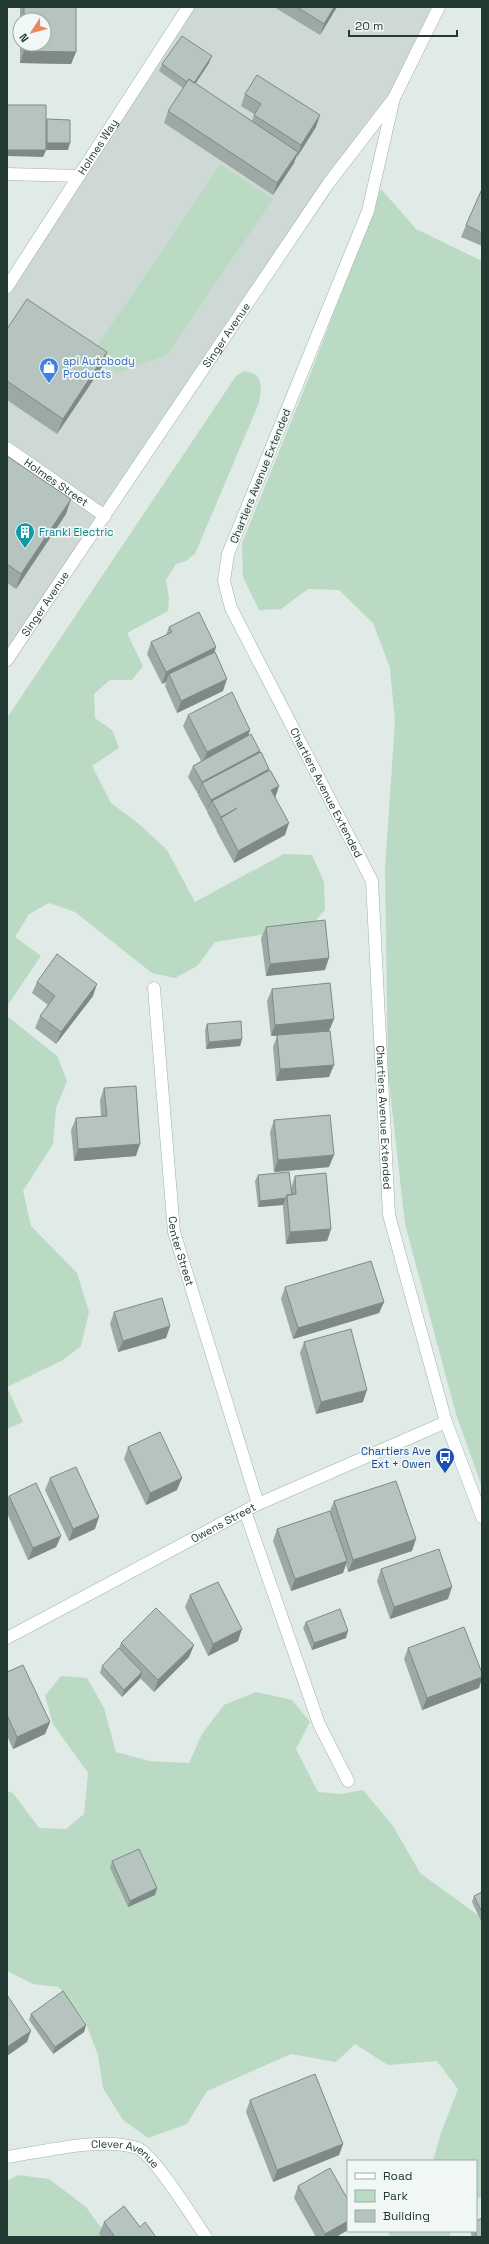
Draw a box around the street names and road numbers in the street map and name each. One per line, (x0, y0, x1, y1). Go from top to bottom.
street label: Holmes Way (74, 116, 121, 177)
street label: Singer Avenue (199, 300, 253, 370)
street label: Chartiers Avenue Extended (226, 407, 294, 545)
street label: Holmes Street (21, 455, 91, 509)
street label: Singer Avenue (18, 568, 72, 639)
street label: Chartiers Avenue Extended (287, 725, 366, 860)
street label: Chartiers Avenue Extended (373, 1045, 395, 1190)
street label: Center Street (166, 1216, 197, 1288)
street label: Owens Street (188, 1500, 258, 1546)
street label: Clever Avenue (91, 2137, 162, 2171)

